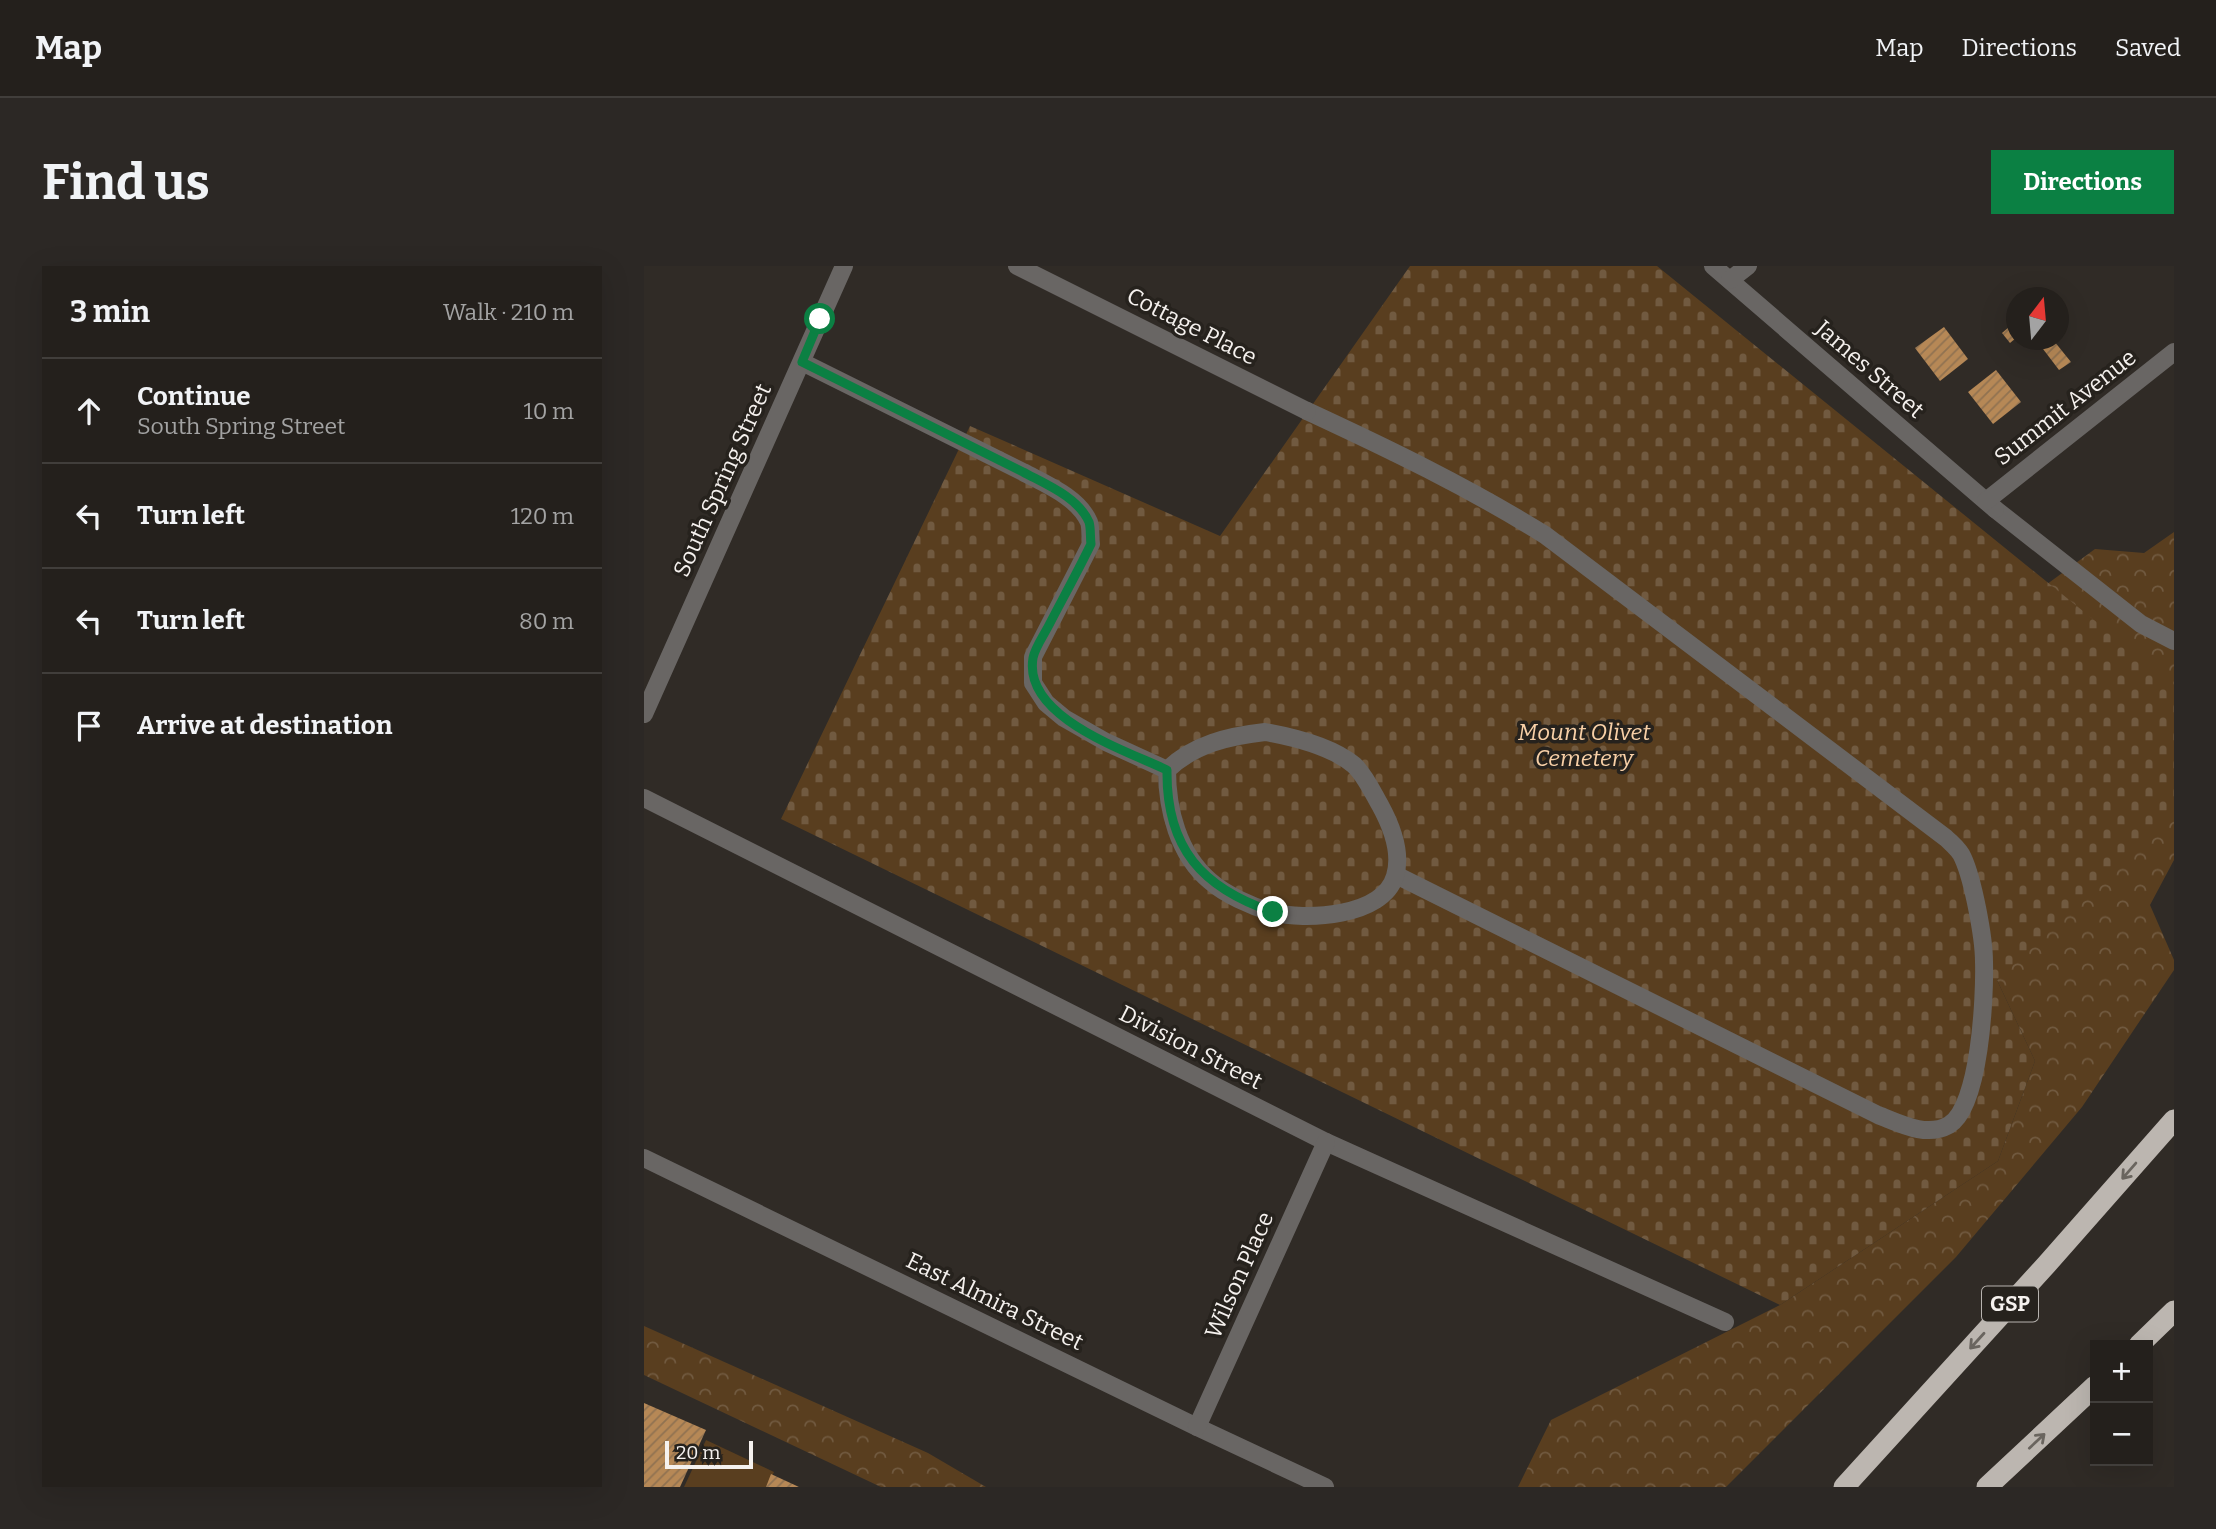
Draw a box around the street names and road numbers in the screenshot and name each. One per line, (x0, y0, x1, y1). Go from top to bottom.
street label: Cottage Place (1122, 281, 1262, 371)
street label: James Street (1809, 314, 1930, 424)
street label: Summit Avenue (1989, 343, 2141, 471)
street label: South Spring Street (667, 379, 777, 581)
street label: Division Street (1115, 999, 1267, 1095)
street label: Wilson Place (1199, 1207, 1279, 1343)
street label: East Almira Street (902, 1246, 1088, 1356)
road number: GSP (1982, 1286, 2038, 1322)

